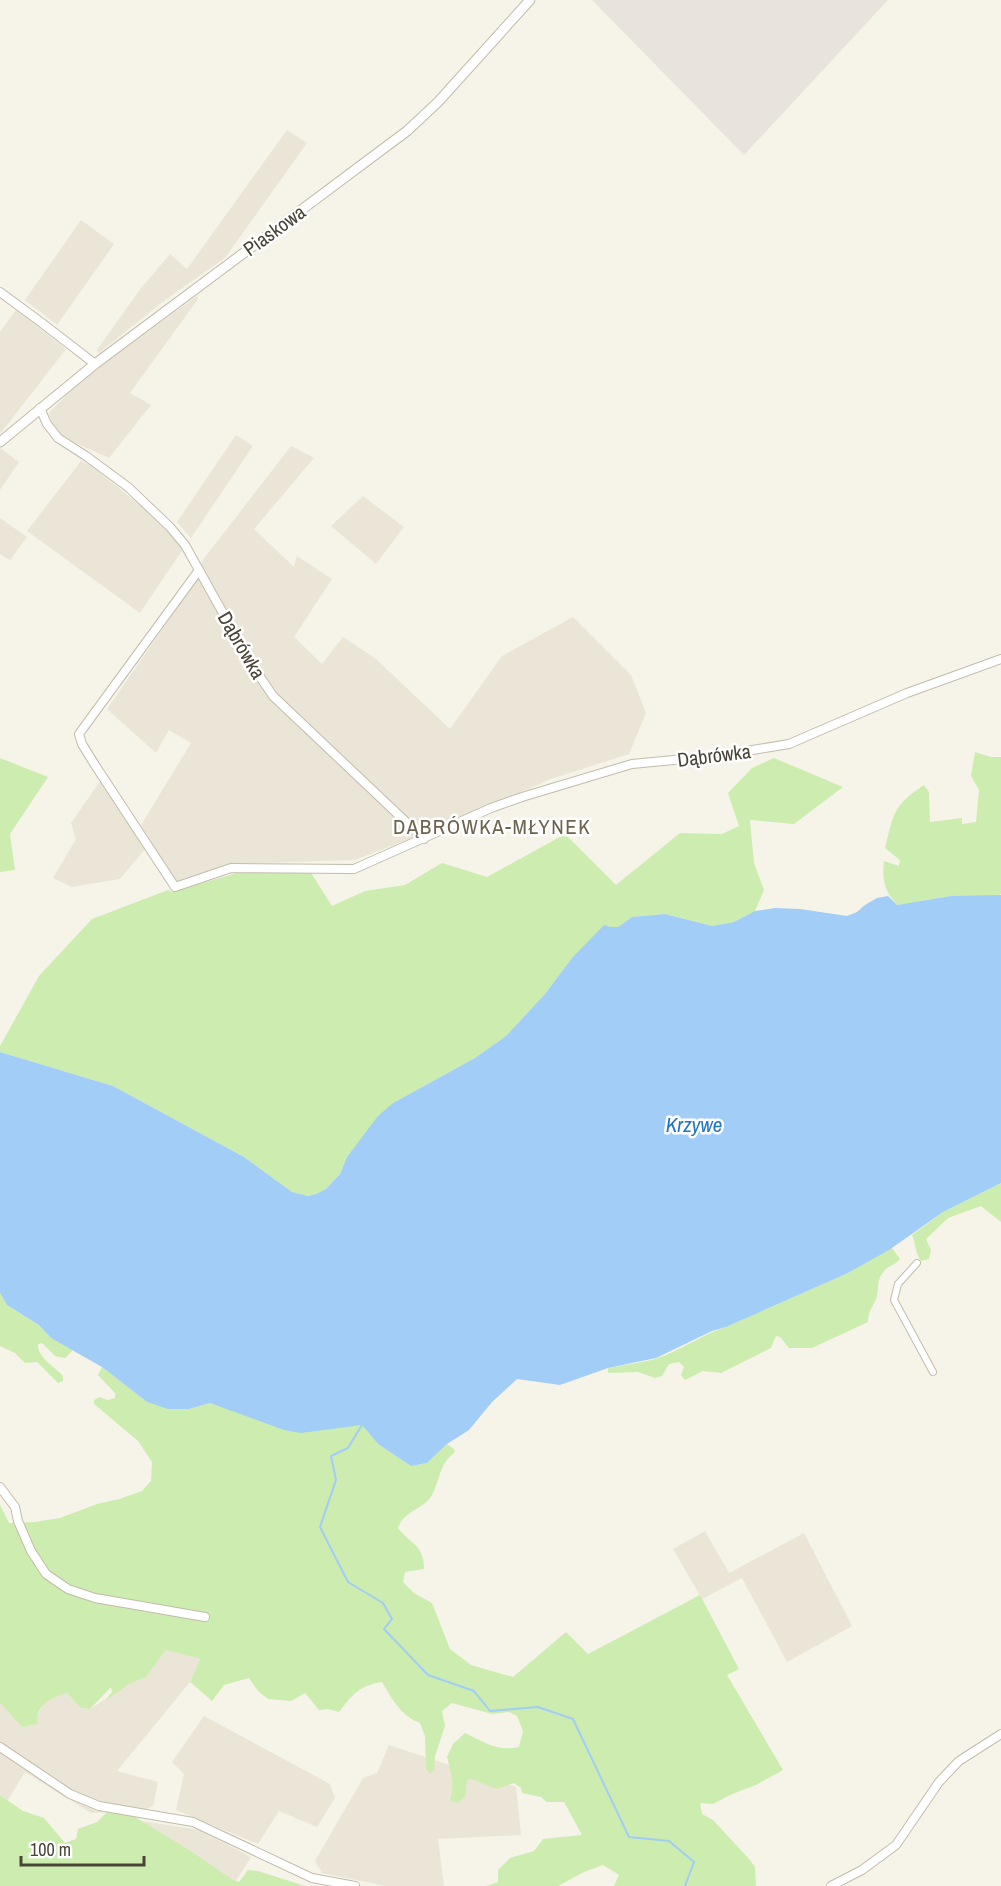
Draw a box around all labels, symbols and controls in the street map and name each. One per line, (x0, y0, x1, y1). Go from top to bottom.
street label: Piaskowa (237, 198, 311, 262)
street label: Dąbrówka (212, 606, 272, 684)
street label: Dąbrówka (676, 737, 752, 773)
district label: DĄBRÓWKA-MŁYNEK (393, 812, 591, 841)
water label: Krzywe (666, 1110, 722, 1139)
scale bar (21, 1829, 144, 1867)
text: 100 m (30, 1837, 71, 1862)

